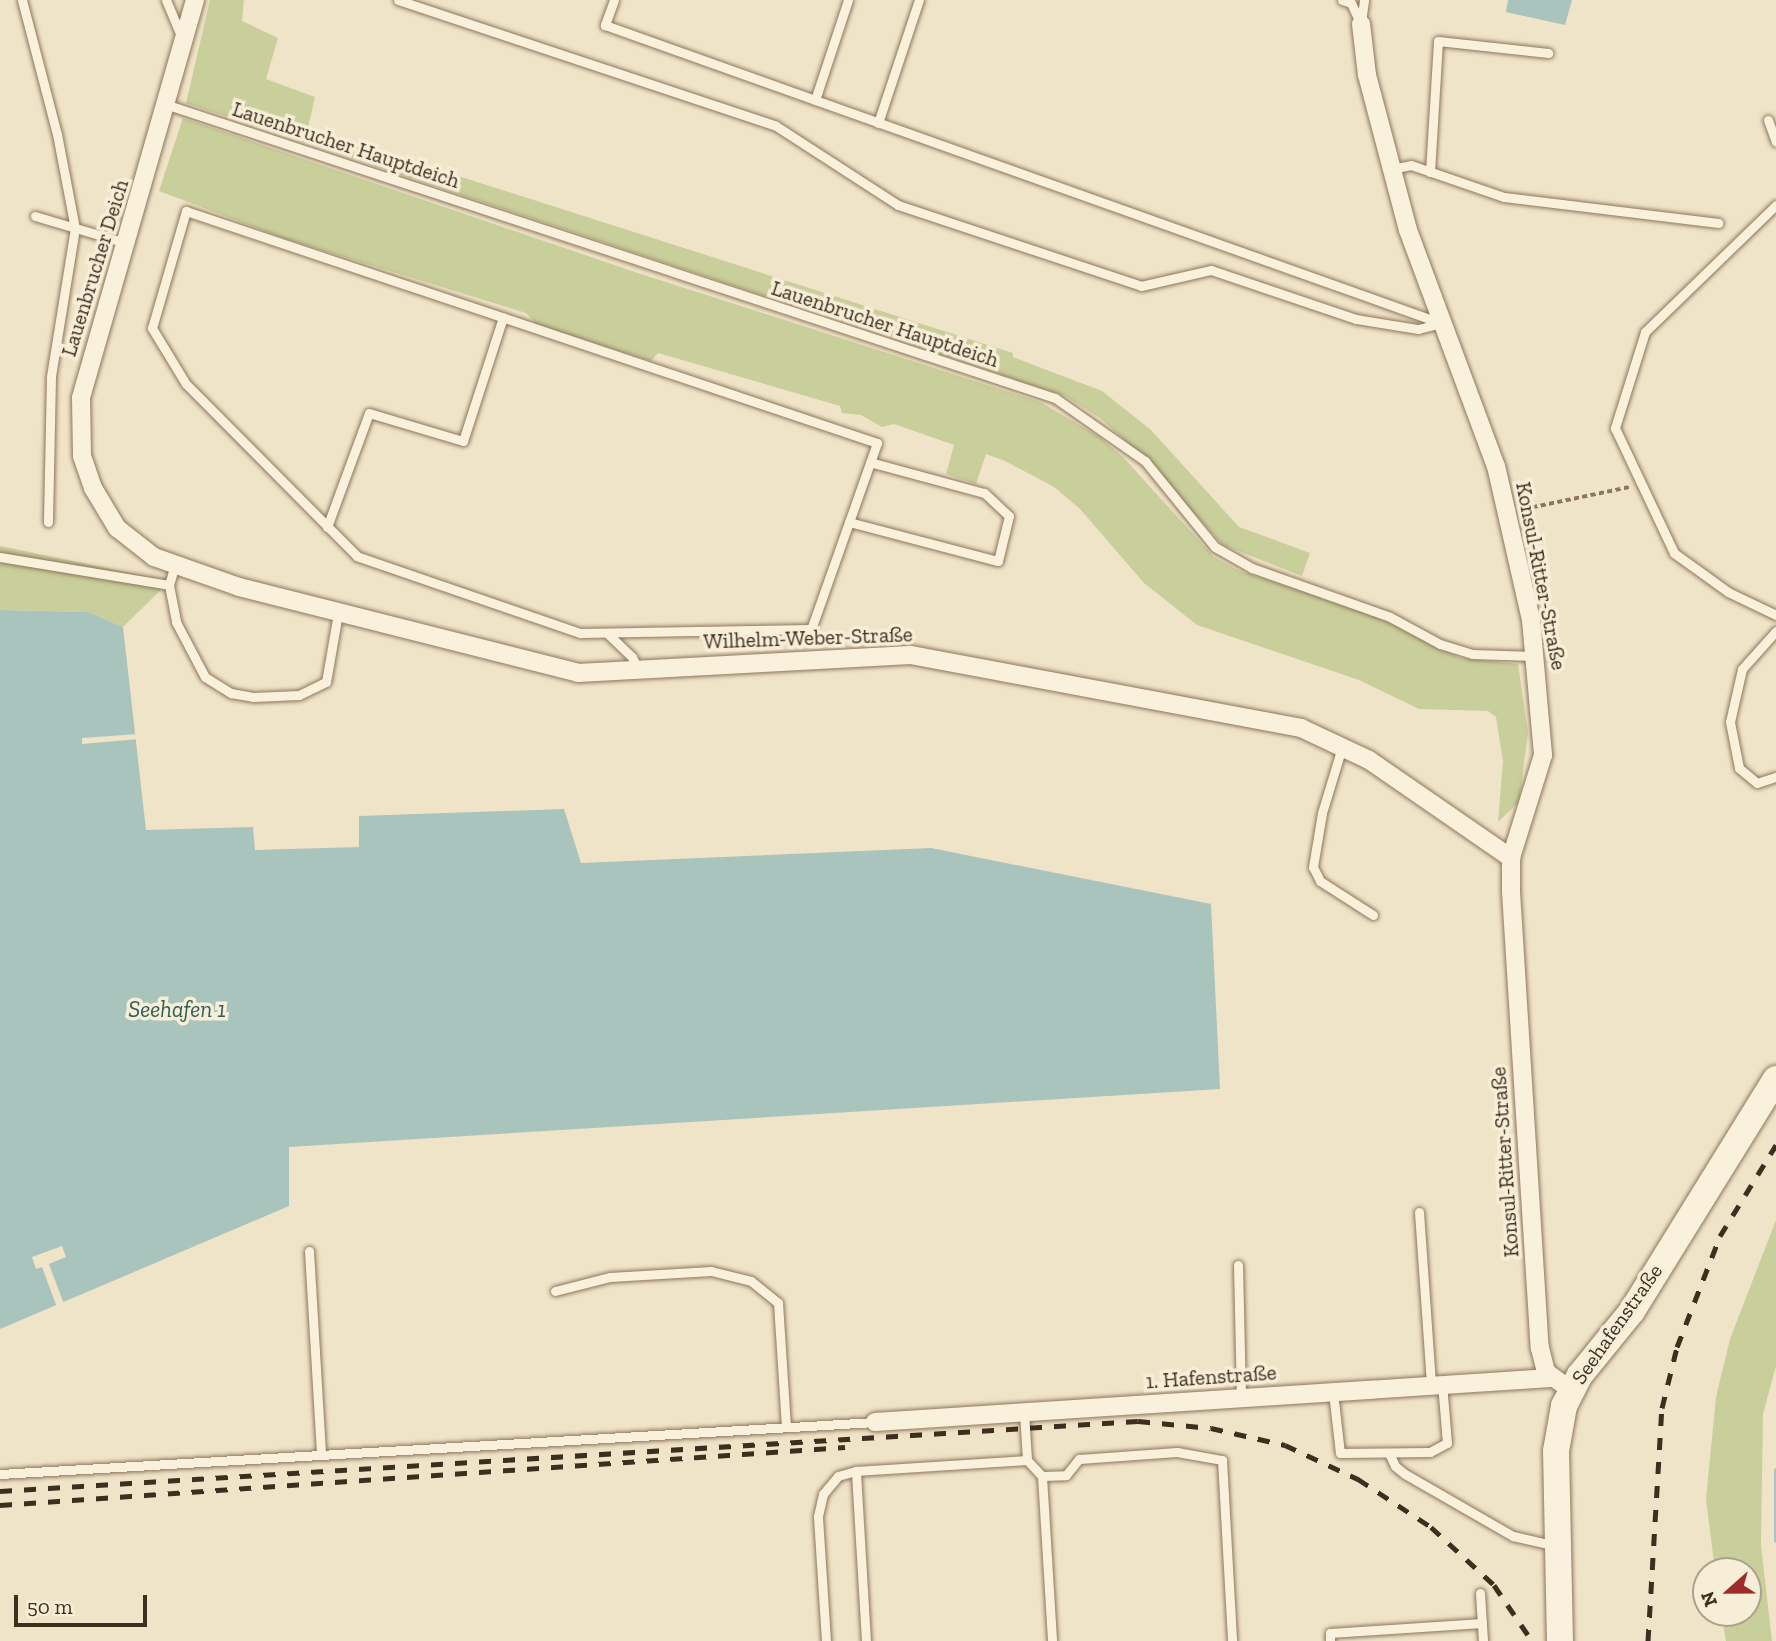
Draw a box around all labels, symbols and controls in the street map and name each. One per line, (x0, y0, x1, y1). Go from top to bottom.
street label: Lauenbrucher Hauptdeich (229, 96, 463, 194)
street label: Lauenbrucher Deich (56, 176, 134, 360)
street label: Lauenbrucher Hauptdeich (768, 275, 1002, 373)
street label: Konsul-Ritter-Straße (1510, 480, 1572, 672)
street label: Wilhelm-Weber-Straße (703, 622, 913, 654)
water label: Seehafen 1 (128, 995, 226, 1023)
street label: Konsul-Ritter-Straße (1486, 1066, 1524, 1258)
street label: Seehafenstraße (1566, 1259, 1668, 1389)
street label: 1. Hafenstraße (1145, 1360, 1277, 1394)
north arrow (1692, 1557, 1762, 1627)
scale bar (18, 1582, 150, 1626)
text: N (1695, 1588, 1722, 1610)
text: 50 m (27, 1594, 73, 1619)

